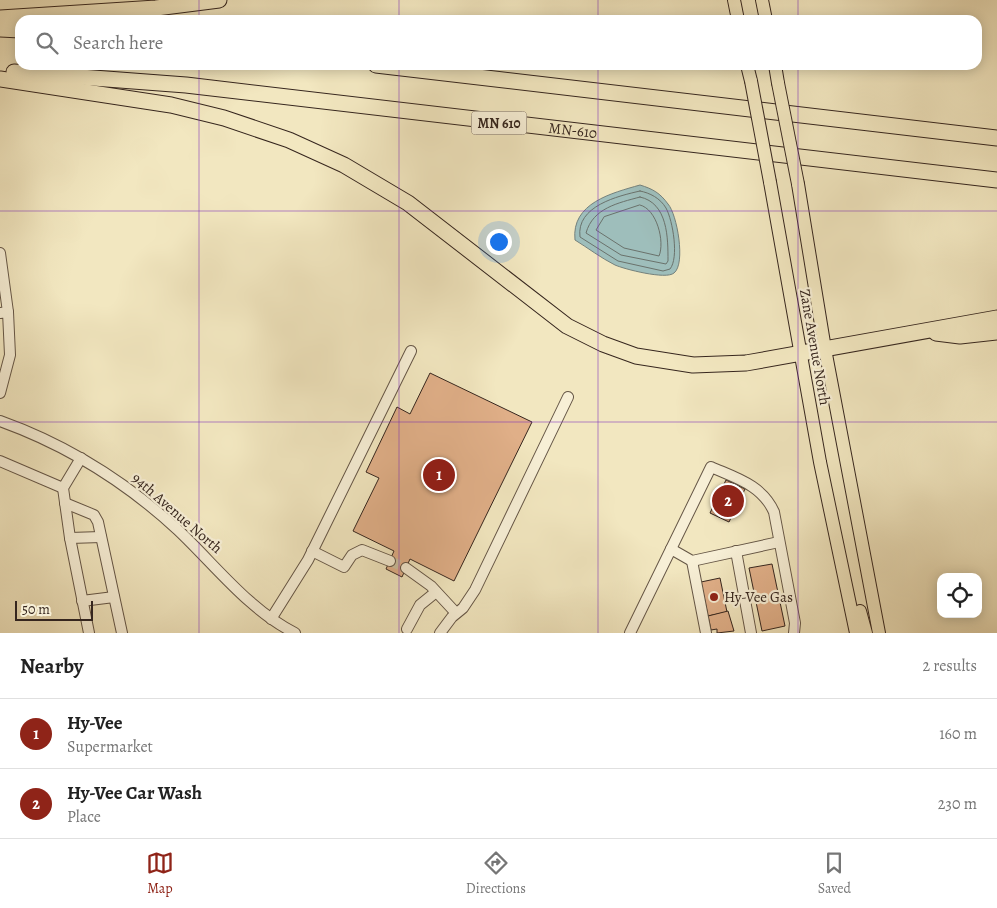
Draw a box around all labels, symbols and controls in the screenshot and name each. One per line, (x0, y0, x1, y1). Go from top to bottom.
search box (15, 15, 982, 70)
icon: search (33, 29, 61, 57)
text: Search here (73, 30, 163, 56)
road number: MN 610 (472, 112, 526, 134)
street label: MN-610 (547, 118, 598, 143)
your location (486, 229, 512, 255)
street label: Zane Avenue North (795, 287, 835, 407)
pin: 1 (423, 456, 455, 494)
street label: 94th Avenue North (127, 468, 227, 558)
pin: 2 (712, 482, 744, 520)
map controls (937, 573, 982, 618)
button: locate (937, 573, 982, 618)
place label: Hy-Vee Gas (724, 587, 793, 607)
marker: Hy-Vee Gas (708, 591, 720, 603)
scale bar (15, 598, 92, 621)
text: 50 m (22, 600, 50, 619)
text: Nearby (20, 652, 83, 680)
text: 2 results (922, 655, 977, 677)
text: Hy-Vee (67, 710, 122, 736)
text: 1 (33, 723, 39, 745)
text: 160 m (939, 723, 977, 745)
text: Supermarket (67, 736, 153, 758)
text: Hy-Vee Car Wash (67, 780, 202, 806)
text: 2 (32, 793, 40, 815)
text: 230 m (938, 793, 977, 815)
text: Place (67, 806, 101, 828)
tab: Map (146, 849, 174, 898)
tab: Directions (466, 849, 526, 898)
tab: Saved (818, 849, 851, 898)

